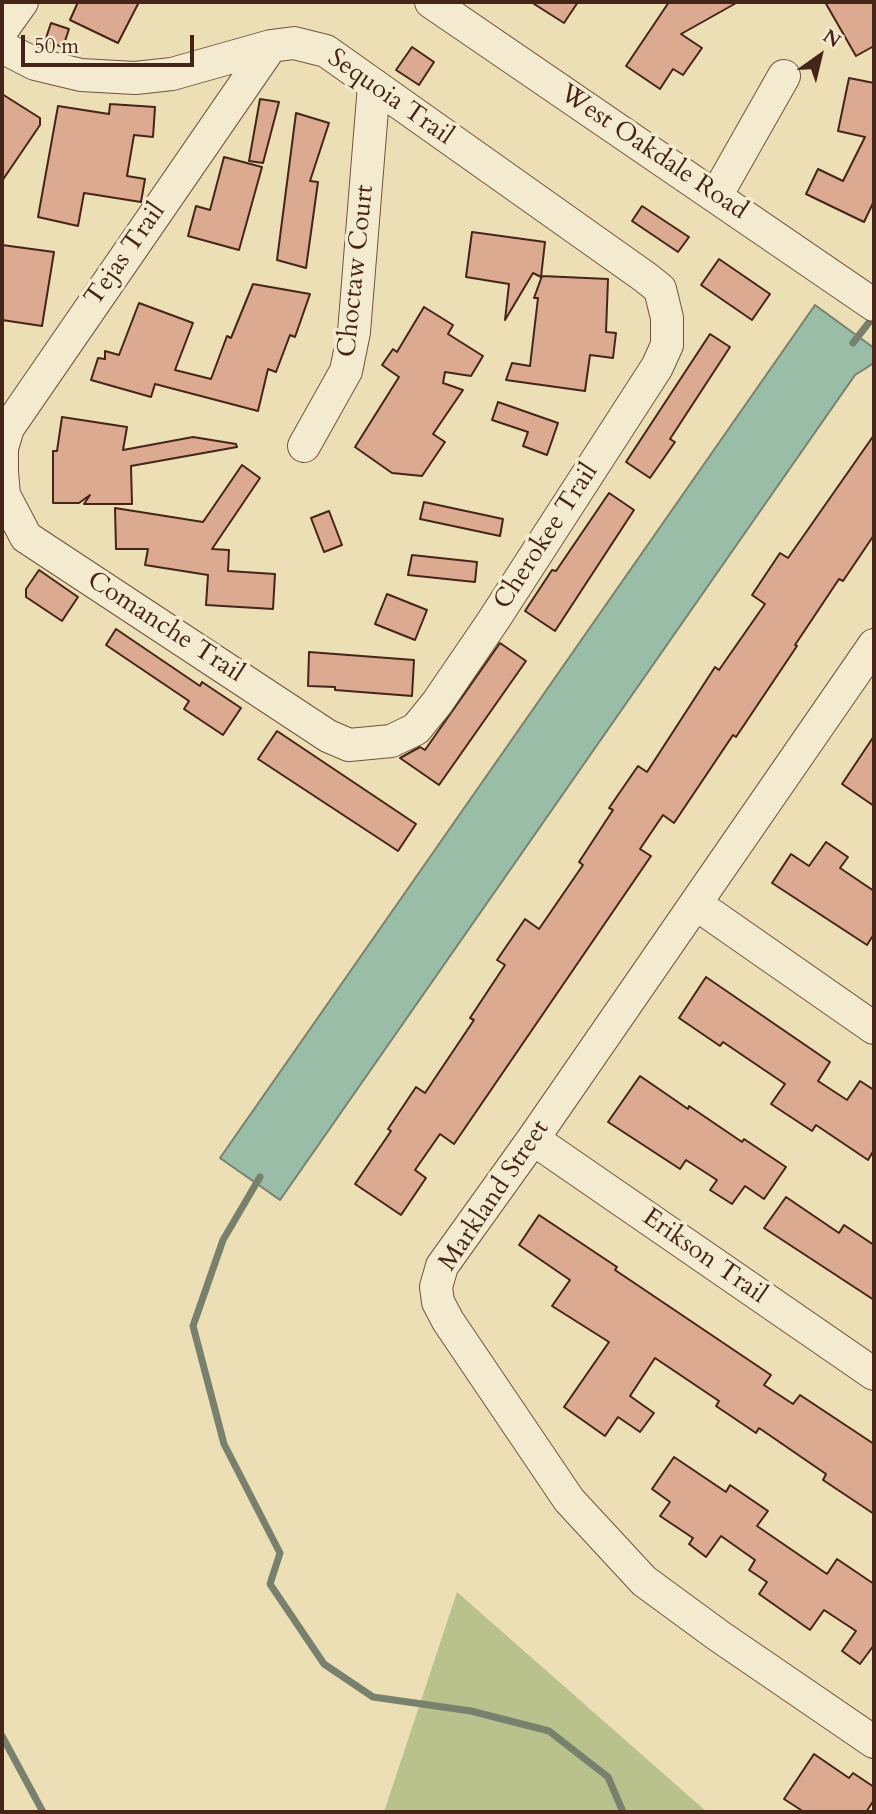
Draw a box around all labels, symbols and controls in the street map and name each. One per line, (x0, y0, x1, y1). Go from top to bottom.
scale bar (24, 21, 198, 65)
north arrow (785, 21, 855, 91)
text: N (818, 23, 846, 54)
text: 50 m (34, 32, 79, 61)
street label: Sequoia Trail (321, 43, 459, 153)
street label: West Oakdale Road (553, 79, 753, 227)
street label: Choctaw Court (332, 183, 382, 359)
street label: Tejas Trail (79, 197, 173, 313)
street label: Cherokee Trail (488, 458, 606, 616)
street label: Comanche Trail (81, 566, 249, 690)
street label: Markland Street (433, 1115, 557, 1277)
street label: Erikson Trail (636, 1203, 772, 1311)

